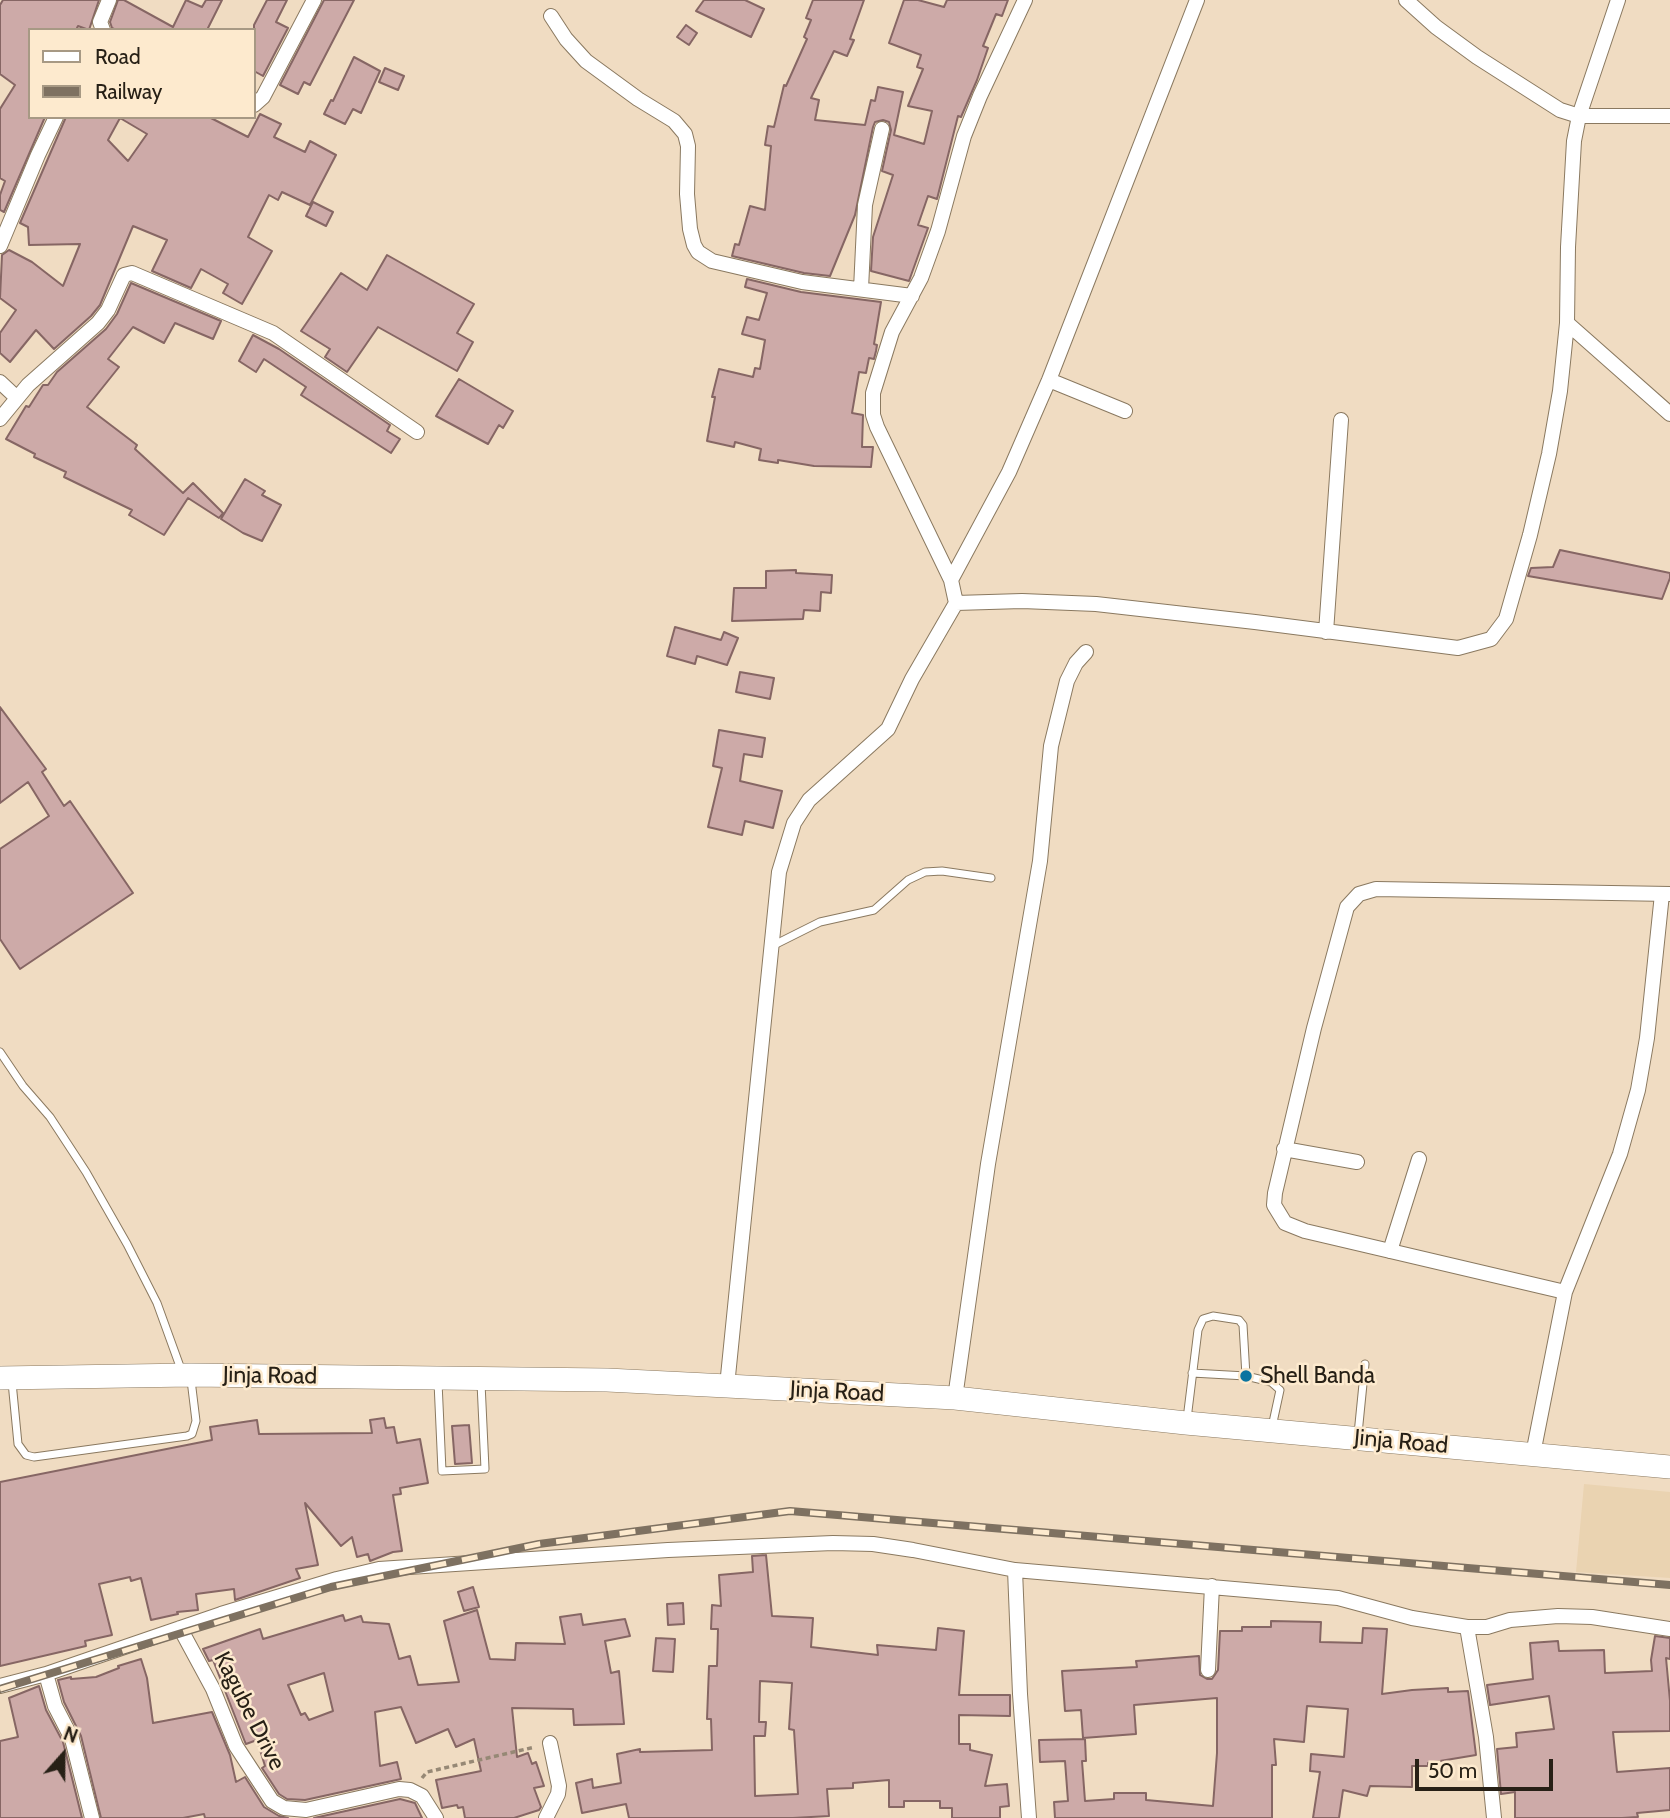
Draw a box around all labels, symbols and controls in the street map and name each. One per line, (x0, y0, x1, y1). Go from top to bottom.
legend (28, 28, 256, 119)
text: Road (95, 44, 141, 69)
text: Railway (95, 79, 162, 104)
street label: Jinja Road (223, 1361, 317, 1391)
place label: Shell Banda (1260, 1362, 1375, 1390)
marker: Shell Banda (1238, 1368, 1254, 1384)
street label: Jinja Road (789, 1376, 885, 1408)
street label: Jinja Road (1353, 1424, 1449, 1460)
street label: Kagube Drive (207, 1647, 291, 1775)
north arrow (28, 1720, 98, 1790)
text: N (60, 1722, 81, 1748)
scale bar (1418, 1744, 1556, 1788)
text: 50 m (1428, 1758, 1477, 1783)

